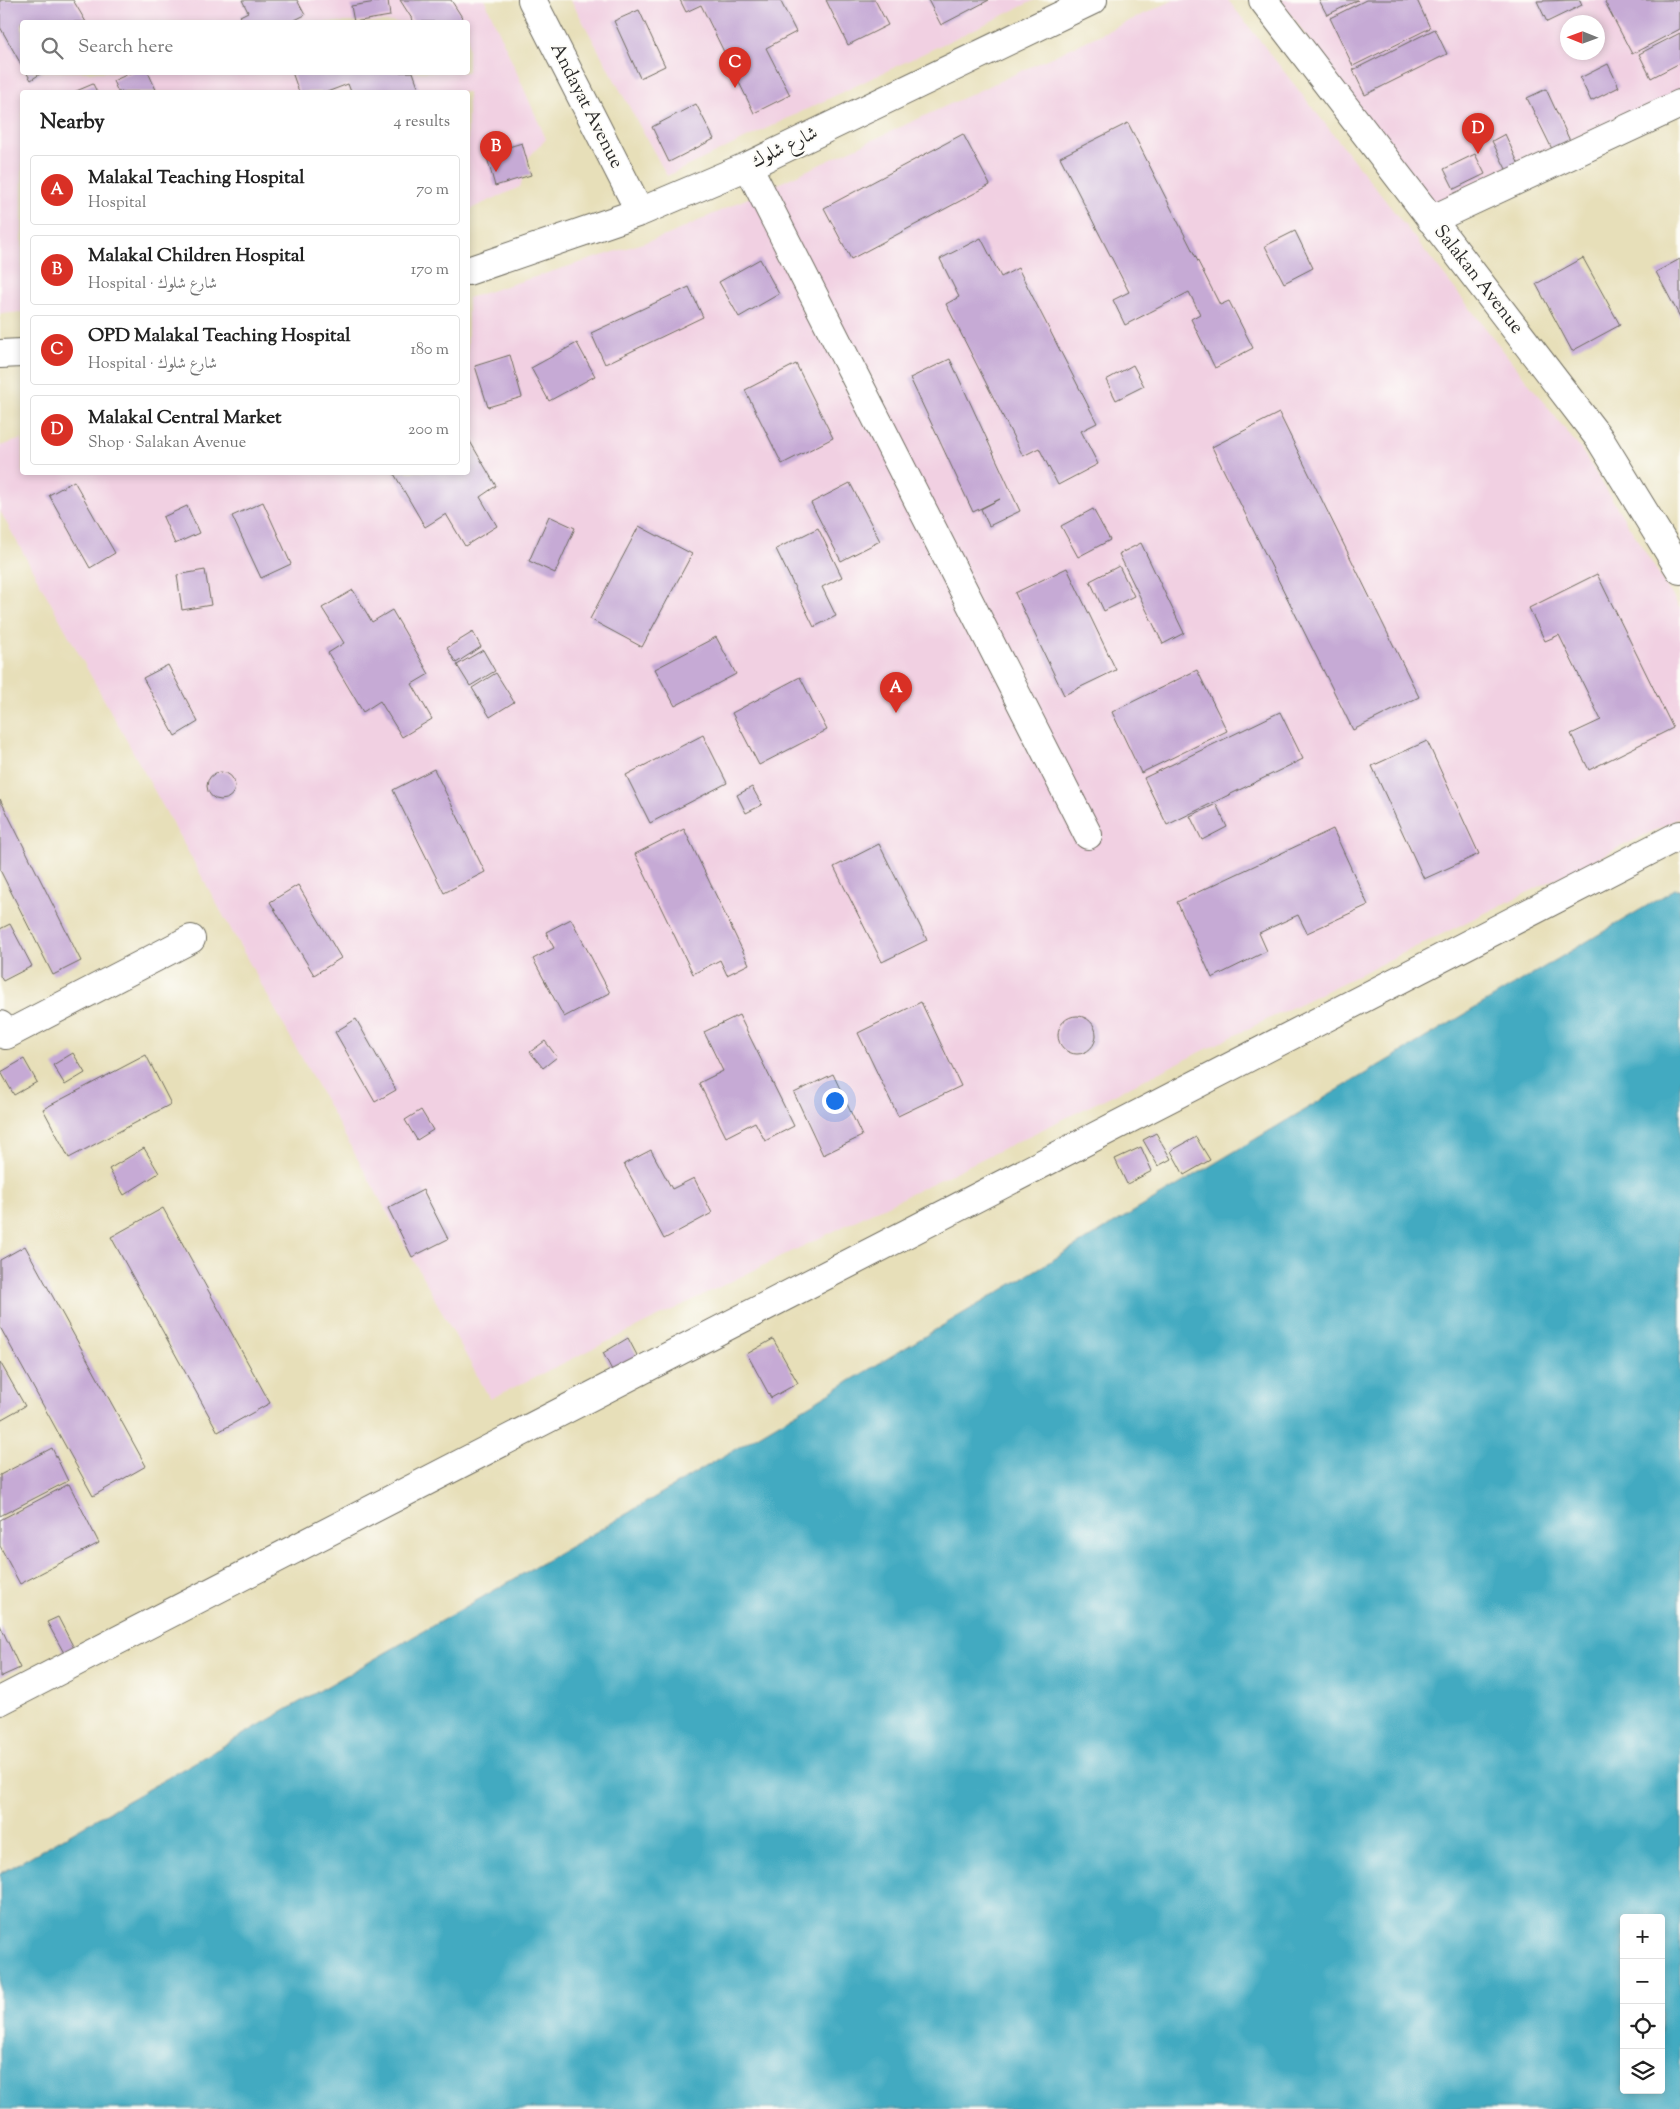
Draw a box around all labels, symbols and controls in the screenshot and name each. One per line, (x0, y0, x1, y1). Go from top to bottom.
north arrow (1560, 15, 1605, 60)
search box (20, 20, 470, 75)
icon: search (38, 34, 66, 62)
text: Search here (78, 34, 173, 61)
street label: Andayat Avenue (543, 38, 629, 174)
pin: C (719, 47, 751, 88)
text: Nearby (40, 108, 105, 138)
text: 4 results (394, 111, 450, 134)
pin: D (1462, 113, 1494, 154)
street label: شارع شلوك (747, 120, 823, 176)
pin: B (480, 131, 512, 172)
text: Malakal Teaching Hospital (88, 165, 304, 192)
text: A (51, 179, 64, 202)
text: 70 m (416, 179, 449, 202)
text: Hospital (88, 192, 146, 215)
street label: Salakan Avenue (1427, 220, 1529, 340)
text: Malakal Children Hospital (88, 243, 305, 270)
text: B (52, 259, 62, 282)
text: 170 m (411, 259, 449, 282)
text: Hospital · شارع شلوك (88, 273, 217, 296)
text: OPD Malakal Teaching Hospital (88, 323, 351, 350)
text: C (51, 339, 63, 362)
text: 180 m (410, 339, 449, 362)
text: Hospital · شارع شلوك (88, 353, 217, 376)
text: Malakal Central Market (88, 405, 281, 432)
text: D (51, 419, 63, 442)
text: 200 m (408, 419, 449, 442)
text: Shop · Salakan Avenue (88, 432, 246, 455)
pin: A (880, 672, 912, 713)
your location (822, 1088, 848, 1114)
map controls (1620, 1914, 1665, 2094)
button: + (1620, 1914, 1665, 1959)
button: − (1620, 1959, 1665, 2004)
button: locate (1620, 2004, 1665, 2049)
button: layers (1620, 2049, 1665, 2094)

